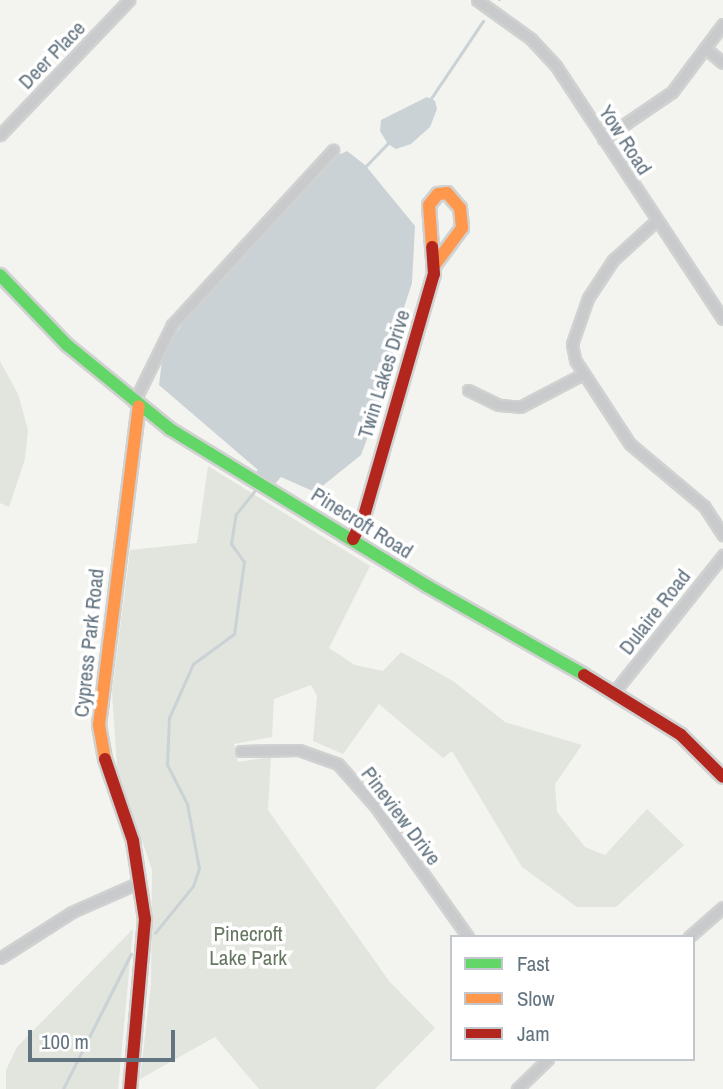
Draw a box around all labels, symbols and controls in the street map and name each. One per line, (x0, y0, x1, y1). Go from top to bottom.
street label: Deer Place (13, 16, 91, 94)
street label: Yow Road (593, 100, 657, 180)
street label: Twin Lakes Drive (353, 307, 415, 441)
street label: Pinecroft Road (307, 482, 417, 564)
street label: Dulaire Road (614, 564, 696, 660)
street label: Cypress Park Road (69, 567, 109, 719)
street label: Pineview Drive (356, 762, 446, 870)
park label: Pinecroft Lake Park (209, 921, 287, 971)
legend (450, 935, 695, 1061)
text: Fast (517, 949, 550, 978)
text: Slow (517, 984, 554, 1013)
scale bar (32, 1016, 178, 1060)
text: Jam (517, 1019, 550, 1048)
text: 100 m (41, 1027, 89, 1056)

